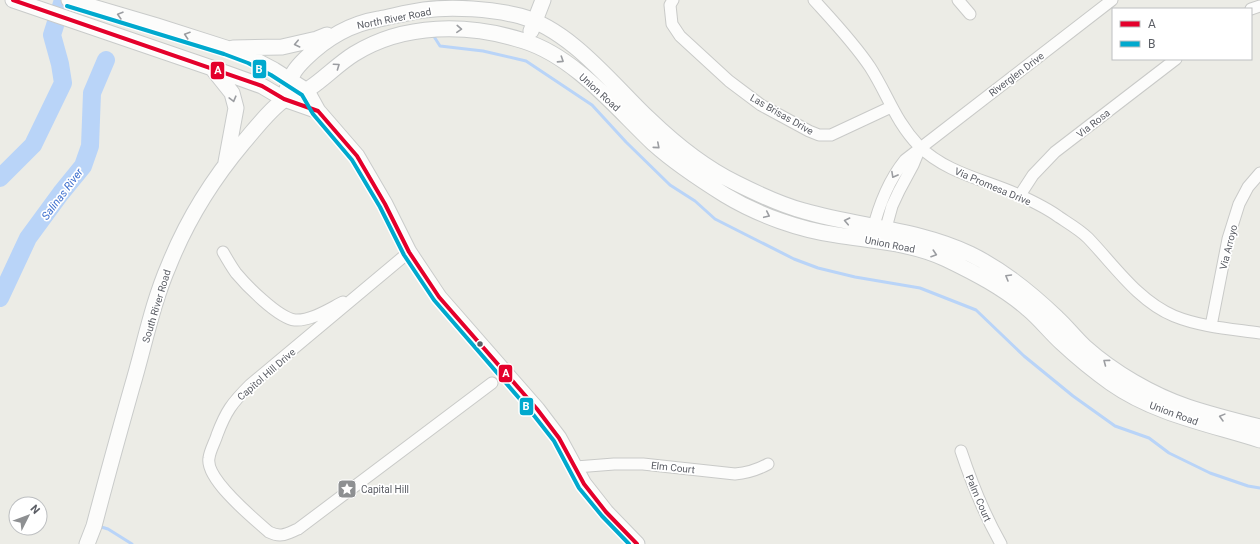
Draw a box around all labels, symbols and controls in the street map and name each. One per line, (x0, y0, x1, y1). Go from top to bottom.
street label: North River Road (356, 6, 432, 31)
legend (1112, 8, 1252, 60)
one-way arrow (117, 11, 124, 20)
text: A (1148, 17, 1156, 31)
one-way arrow (456, 25, 462, 33)
one-way arrow (184, 32, 191, 40)
text: B (1148, 37, 1155, 51)
one-way arrow (293, 39, 300, 47)
street label: Riverglen Drive (987, 50, 1046, 99)
one-way arrow (557, 55, 564, 62)
line badge: B (252, 59, 267, 79)
line badge: A (210, 61, 225, 80)
text: B (255, 63, 263, 76)
one-way arrow (333, 63, 340, 71)
text: A (214, 64, 222, 77)
street label: Union Road (577, 71, 622, 114)
street label: Las Brisas Drive (748, 92, 815, 137)
one-way arrow (228, 95, 237, 102)
street label: Via Rosa (1074, 107, 1112, 140)
one-way arrow (653, 142, 660, 149)
street label: Via Promesa Drive (953, 165, 1033, 207)
water label: Salinas River (39, 166, 86, 222)
one-way arrow (891, 171, 899, 178)
one-way arrow (762, 210, 770, 218)
one-way arrow (844, 217, 850, 226)
street label: Via Arroyo (1218, 223, 1239, 271)
street label: Union Road (864, 234, 916, 255)
one-way arrow (930, 249, 937, 258)
street label: South River Road (140, 268, 173, 344)
one-way arrow (1005, 274, 1012, 281)
unlabelled marker (475, 339, 485, 349)
street label: Capitol Hill Drive (235, 346, 298, 403)
one-way arrow (1103, 360, 1110, 367)
line badge: A (498, 364, 513, 383)
text: A (502, 367, 510, 380)
line badge: B (519, 397, 534, 416)
text: B (522, 400, 530, 413)
street label: Union Road (1148, 400, 1200, 427)
one-way arrow (1219, 413, 1226, 422)
street label: Elm Court (650, 460, 695, 475)
street label: Palm Court (964, 473, 993, 523)
place icon: Capital Hill (336, 478, 358, 500)
place label: Capital Hill (361, 484, 409, 495)
north arrow (8, 496, 48, 536)
text: N (28, 502, 43, 517)

